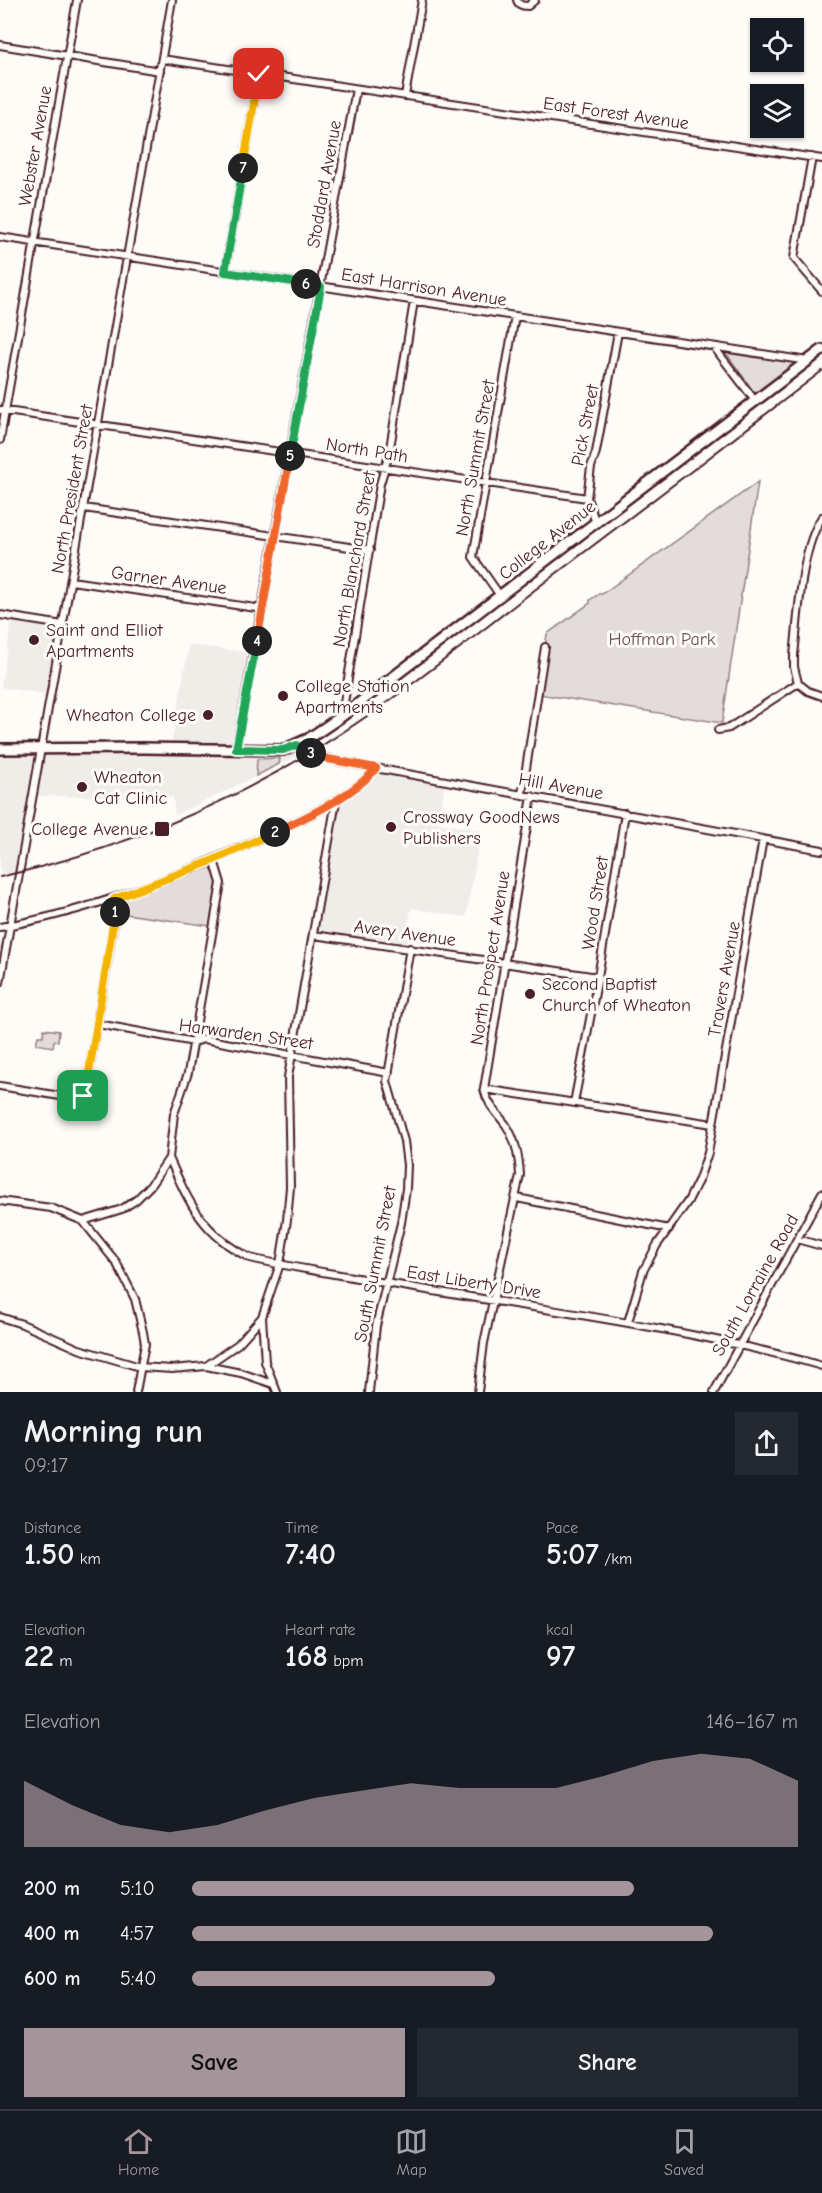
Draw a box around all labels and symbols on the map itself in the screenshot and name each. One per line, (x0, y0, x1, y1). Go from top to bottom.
pin (233, 48, 284, 99)
street label: Webster Avenue (15, 84, 56, 208)
street label: East Forest Avenue (542, 93, 690, 134)
street label: Stoddard Avenue (303, 119, 346, 250)
pin: 7 (228, 153, 258, 183)
street label: East Harrison Avenue (340, 264, 508, 311)
pin: 6 (291, 269, 321, 299)
street label: North Summit Street (451, 377, 500, 538)
street label: Pick Street (567, 382, 604, 468)
street label: North President Street (47, 402, 98, 575)
street label: North Path (324, 434, 409, 467)
pin: 5 (275, 441, 305, 471)
street label: North Blanchard Street (329, 469, 380, 649)
street label: College Avenue (495, 496, 600, 585)
street label: Garner Avenue (110, 562, 228, 599)
place label: Saint and Elliot Apartments (46, 620, 163, 662)
pin: 4 (242, 626, 272, 656)
park label: Hoffman Park (608, 629, 716, 650)
marker: Saint and Elliot Apartments (27, 633, 41, 647)
place label: College Station Apartments (295, 676, 410, 718)
marker: College Station Apartments (276, 689, 290, 703)
place label: Wheaton College (66, 705, 196, 726)
marker: Wheaton College (201, 708, 215, 722)
pin: 3 (296, 738, 326, 768)
place label: Wheaton Cat Clinic (94, 767, 168, 809)
street label: Hill Avenue (517, 769, 605, 804)
marker: Wheaton Cat Clinic (75, 780, 89, 794)
place label: Crossway GoodNews Publishers (403, 807, 560, 849)
pin: 2 (260, 817, 290, 847)
place label: College Avenue (31, 819, 148, 840)
marker: College Avenue (153, 820, 171, 838)
marker: Crossway GoodNews Publishers (384, 820, 398, 834)
street label: Wood Street (578, 854, 613, 951)
street label: North Prospect Avenue (466, 869, 515, 1047)
pin: 1 (100, 897, 130, 927)
street label: Avery Avenue (353, 916, 457, 951)
street label: Travers Avenue (704, 920, 745, 1039)
place label: Second Baptist Church of Wheaton (542, 974, 691, 1016)
marker: Second Baptist Church of Wheaton (523, 987, 537, 1001)
street label: Harwarden Street (177, 1015, 315, 1054)
pin (57, 1070, 108, 1121)
street label: South Summit Street (350, 1183, 401, 1344)
street label: South Lorraine Road (708, 1211, 803, 1360)
street label: East Liberty Drive (405, 1262, 543, 1303)

